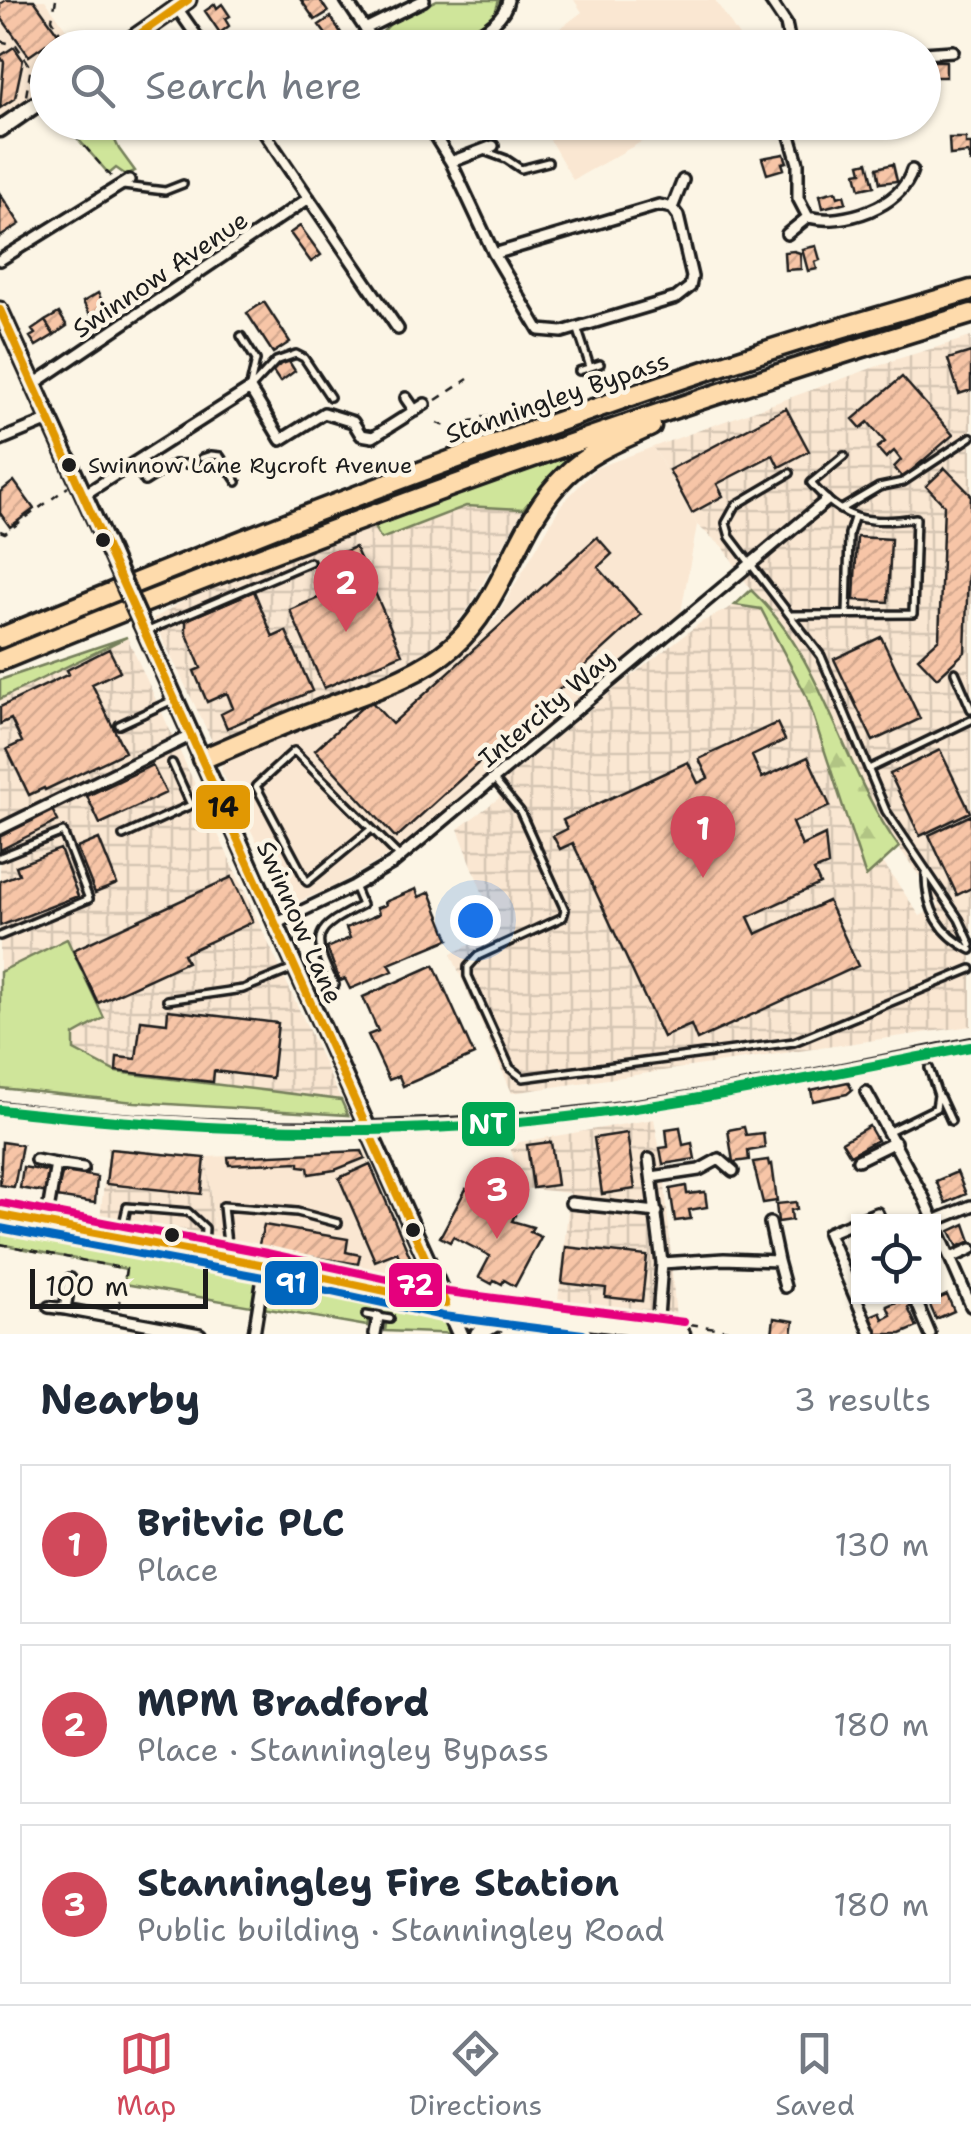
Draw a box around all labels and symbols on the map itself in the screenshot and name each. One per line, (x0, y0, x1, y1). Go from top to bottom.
street label: Swinnow Avenue (66, 203, 254, 345)
street label: Stanningley Bypass (441, 343, 673, 451)
place label: Swinnow Lane Rycroft Avenue (88, 451, 412, 480)
marker: Swinnow Lane Rycroft Avenue (59, 455, 79, 475)
unlabelled marker (93, 530, 113, 550)
pin: 2 (314, 550, 378, 632)
street label: Intercity Way (471, 641, 621, 775)
line badge: 14 (194, 783, 252, 831)
text: 14 (207, 788, 239, 826)
pin: 1 (670, 796, 736, 878)
street label: Swinnow Lane (249, 835, 351, 1009)
your location (450, 895, 501, 946)
line badge: NT (460, 1100, 517, 1148)
text: NT (468, 1105, 508, 1143)
pin: 3 (464, 1156, 530, 1239)
unlabelled marker (403, 1220, 423, 1240)
unlabelled marker (162, 1225, 182, 1245)
line badge: 91 (263, 1259, 320, 1307)
line badge: 72 (387, 1261, 444, 1309)
scale bar (30, 1264, 208, 1308)
text: 91 (275, 1264, 307, 1302)
text: 72 (396, 1266, 434, 1304)

